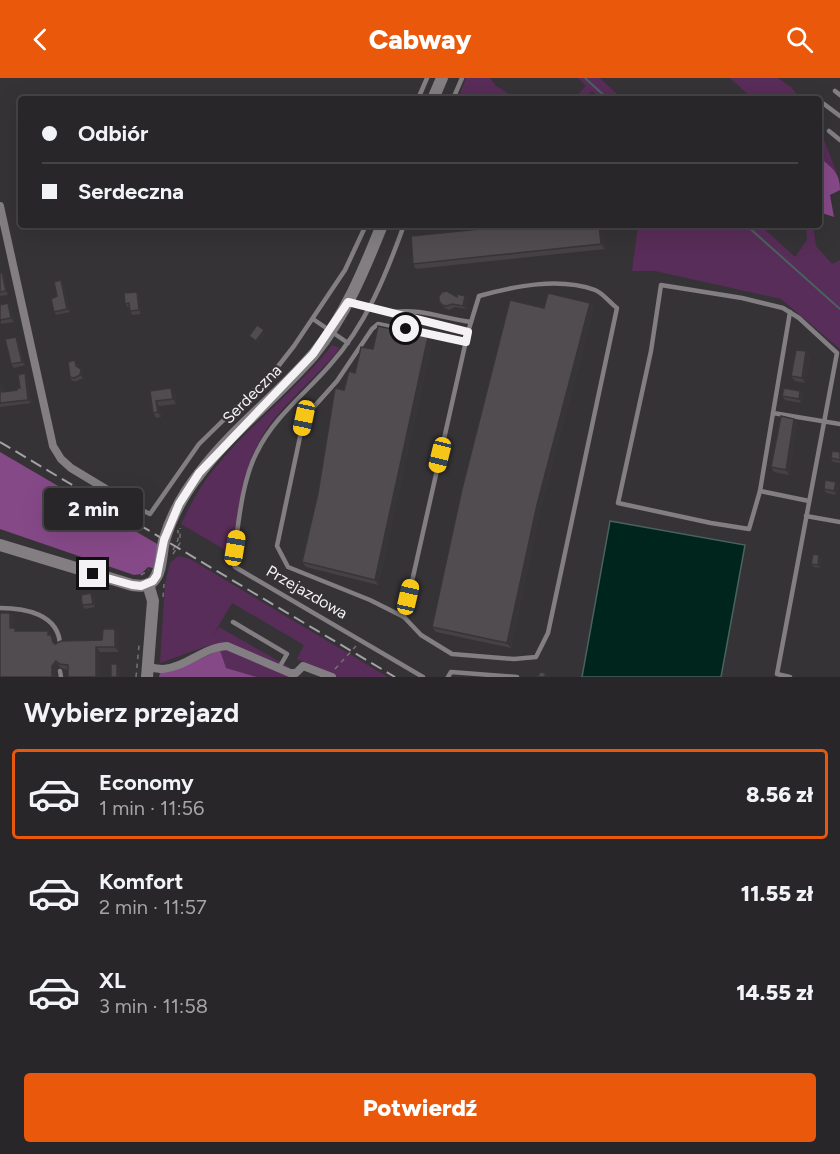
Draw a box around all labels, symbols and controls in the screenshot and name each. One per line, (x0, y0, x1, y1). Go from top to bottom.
icon: back (24, 23, 57, 56)
text: Cabway (369, 23, 471, 56)
icon: search (783, 23, 816, 56)
text: Odbiór (78, 120, 148, 147)
text: Serdeczna (78, 178, 184, 205)
route start (392, 315, 419, 342)
street label: Serdeczna (219, 361, 285, 427)
car (291, 399, 317, 437)
car (427, 435, 453, 475)
callout: 2 min (44, 487, 142, 529)
text: 2 min (68, 497, 119, 521)
car (223, 529, 247, 567)
route end (79, 560, 106, 587)
street label: Przejazdowa (263, 561, 351, 623)
car (395, 577, 421, 617)
text: Wybierz przejazd (24, 696, 239, 729)
icon: car (27, 767, 81, 821)
text: Economy (99, 769, 194, 796)
text: 8.56 zł (746, 781, 813, 808)
text: 1 min · 11:56 (99, 796, 204, 820)
icon: car (27, 866, 81, 920)
text: Komfort (99, 868, 183, 895)
text: 11.55 zł (741, 880, 813, 907)
text: 2 min · 11:57 (99, 895, 207, 919)
icon: car (27, 965, 81, 1019)
text: XL (99, 967, 126, 994)
text: 14.55 zł (736, 979, 813, 1006)
text: 3 min · 11:58 (99, 994, 208, 1018)
button: Potwierdź (24, 1073, 816, 1142)

